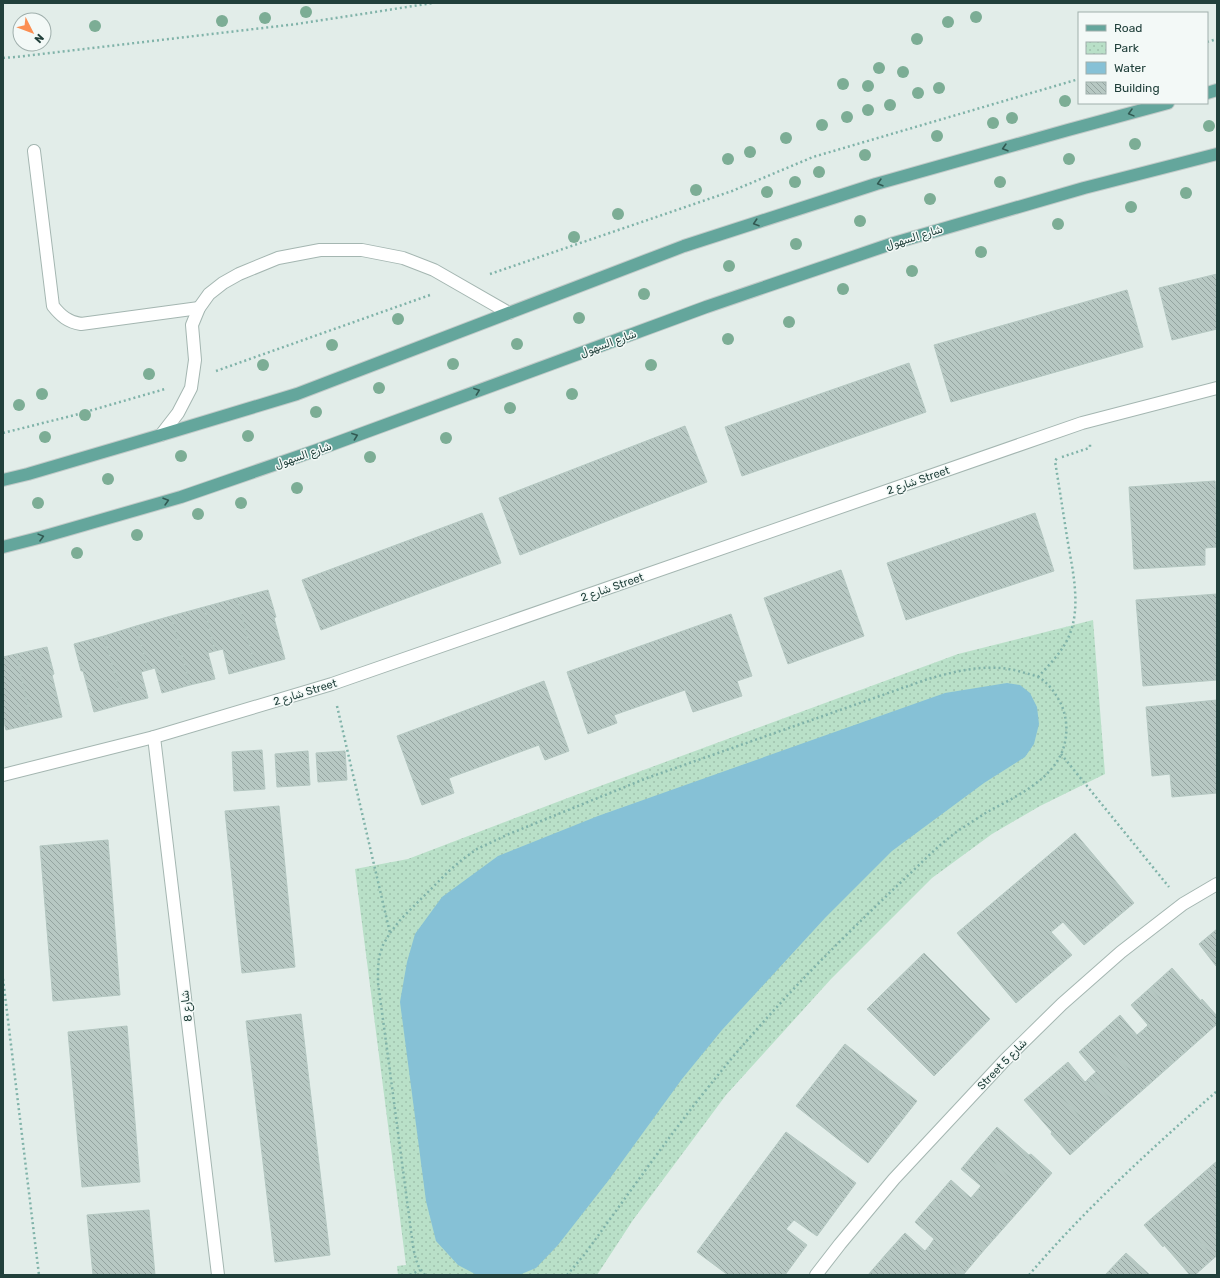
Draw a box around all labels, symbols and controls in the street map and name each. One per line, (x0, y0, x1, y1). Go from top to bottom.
north arrow (12, 12, 52, 52)
legend (1078, 12, 1208, 104)
text: Road (1114, 21, 1142, 35)
text: N (32, 31, 47, 46)
text: Park (1114, 41, 1140, 55)
text: Water (1114, 61, 1146, 75)
text: Building (1114, 81, 1160, 95)
one-way arrow (1127, 108, 1134, 117)
one-way arrow (1002, 143, 1009, 151)
one-way arrow (877, 178, 884, 187)
one-way arrow (753, 218, 760, 226)
street label: شارع السهول (884, 223, 945, 254)
street label: شارع السهول (578, 327, 639, 362)
one-way arrow (473, 388, 480, 396)
one-way arrow (351, 433, 358, 441)
street label: شارع السهول (273, 440, 334, 473)
street label: شارع 2 Street (885, 463, 953, 499)
one-way arrow (162, 497, 169, 506)
one-way arrow (37, 533, 44, 542)
street label: شارع 2 Street (579, 570, 647, 606)
street label: شارع 2 Street (272, 676, 340, 710)
street label: شارع 8 (178, 989, 197, 1022)
street label: Street شارع 5 (975, 1036, 1031, 1094)

